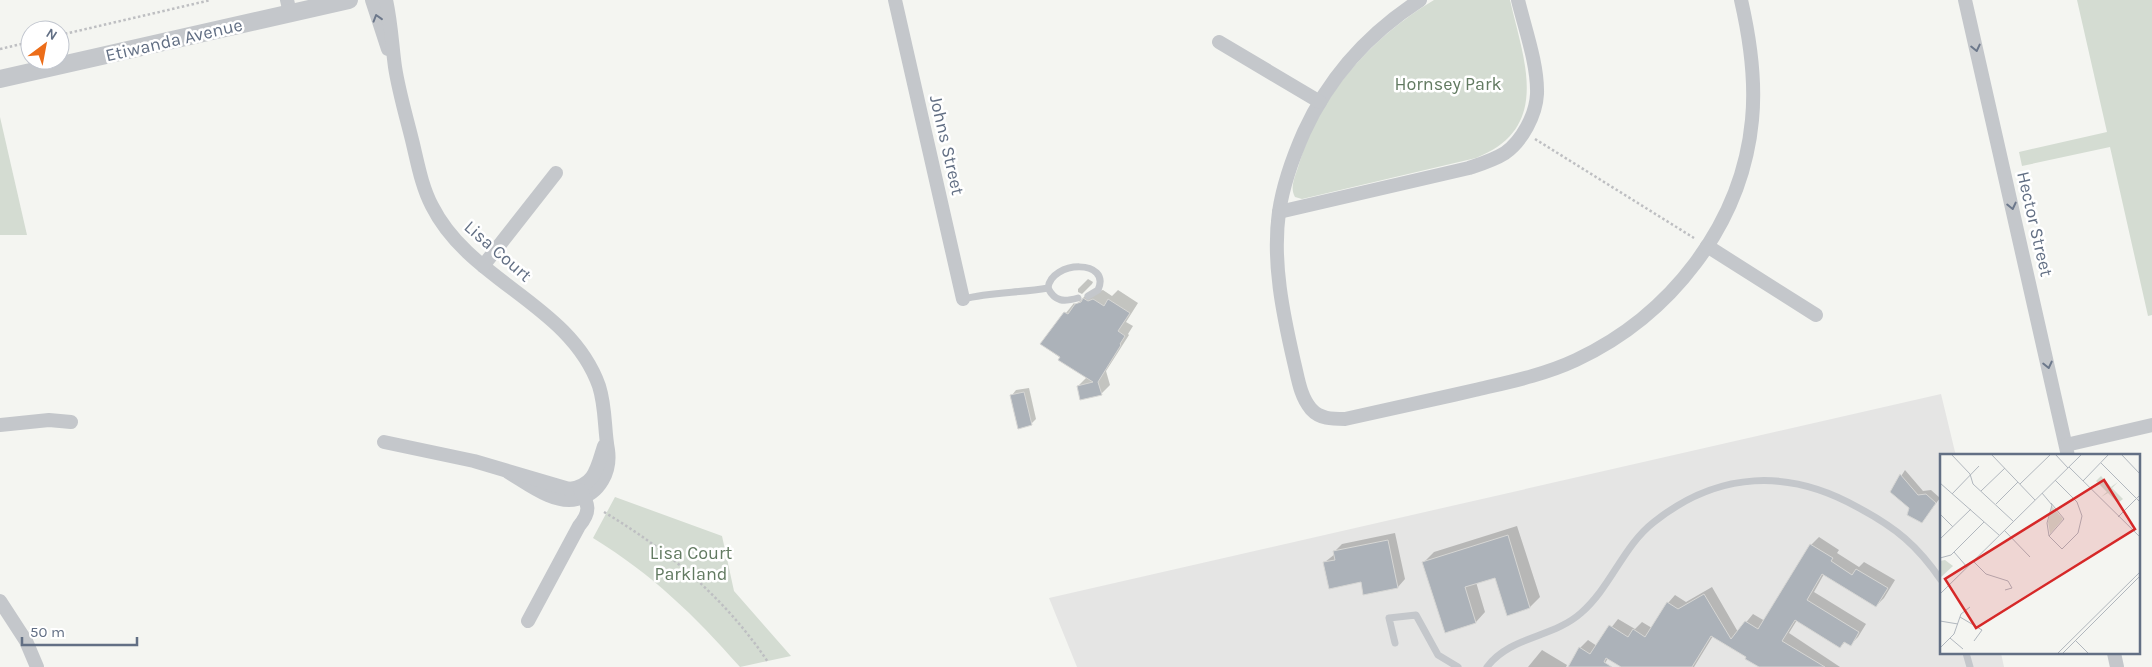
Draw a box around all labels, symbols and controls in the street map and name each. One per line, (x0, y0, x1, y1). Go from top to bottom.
street label: Etiwanda Avenue (103, 14, 245, 66)
one-way arrow (373, 14, 383, 22)
north arrow (20, 20, 70, 70)
text: N (43, 25, 60, 44)
one-way arrow (1970, 43, 1981, 52)
park label: Hornsey Park (1394, 73, 1502, 95)
street label: Johns Street (925, 93, 969, 197)
street label: Hector Street (2012, 169, 2058, 279)
one-way arrow (2006, 202, 2017, 211)
street label: Lisa Court (460, 216, 537, 287)
one-way arrow (2042, 360, 2053, 369)
inset map (1940, 454, 2140, 654)
park label: Lisa Court Parkland (650, 542, 732, 585)
scale bar (22, 614, 138, 646)
text: 50 m (30, 623, 65, 641)

